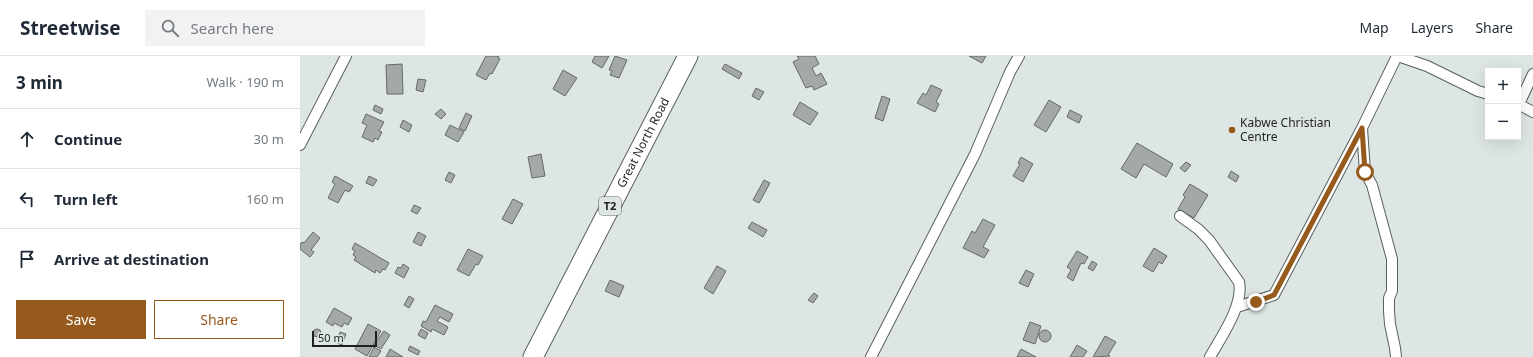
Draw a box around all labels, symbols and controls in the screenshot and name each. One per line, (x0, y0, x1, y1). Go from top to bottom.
search box (145, 10, 425, 46)
text: Streetwise (20, 15, 121, 41)
icon: search (159, 17, 181, 39)
text: Search here (191, 18, 274, 38)
text: Map (1360, 18, 1389, 37)
text: Layers (1411, 18, 1453, 37)
text: Share (1475, 18, 1513, 37)
map controls (1485, 68, 1521, 140)
button: + (1485, 68, 1521, 104)
text: 3 min (16, 71, 63, 94)
text: Walk · 190 m (206, 73, 284, 91)
street label: Great North Road (613, 94, 673, 191)
button: − (1485, 104, 1521, 140)
place label: Kabwe Christian Centre (1240, 114, 1331, 145)
marker: Kabwe Christian Centre (1227, 125, 1237, 135)
icon: ahead (16, 128, 38, 150)
text: Continue (54, 129, 122, 149)
text: 30 m (254, 130, 284, 148)
route start (1356, 163, 1374, 181)
icon: left (16, 188, 38, 210)
text: Turn left (54, 189, 118, 209)
text: 160 m (246, 190, 284, 208)
road number: T2 (599, 197, 621, 215)
icon: arrive (16, 248, 38, 270)
text: Arrive at destination (54, 249, 209, 269)
route end (1247, 293, 1265, 311)
button: Save (16, 300, 146, 339)
button: Share (154, 300, 284, 339)
scale bar (312, 329, 377, 348)
text: 50 m (318, 330, 344, 345)

